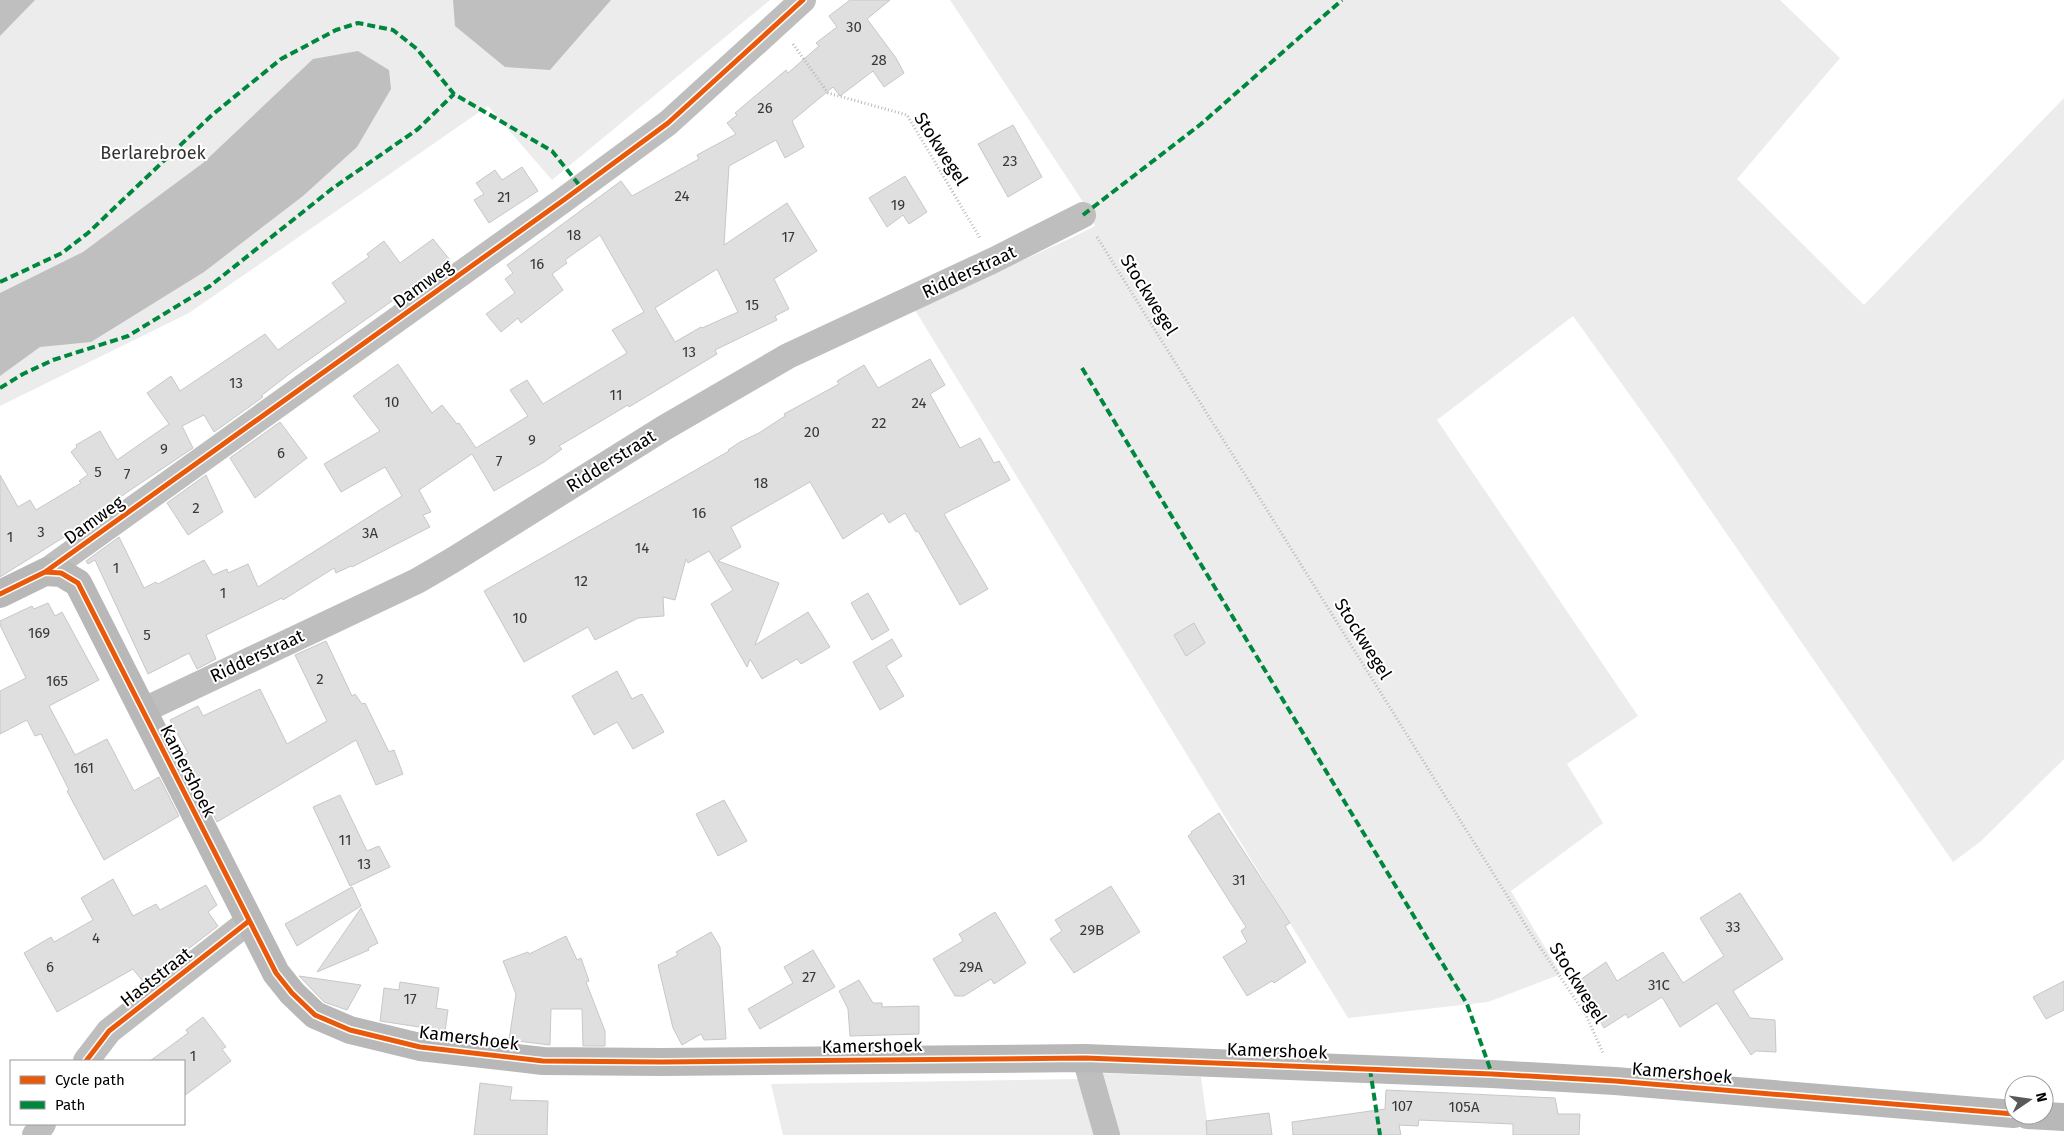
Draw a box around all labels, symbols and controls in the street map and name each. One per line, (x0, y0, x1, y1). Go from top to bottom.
house number: 30 (846, 18, 862, 36)
house number: 28 (871, 51, 887, 69)
house number: 26 (757, 99, 773, 117)
street label: Stokwegel (909, 108, 973, 190)
park label: Berlarebroek (100, 142, 207, 164)
house number: 23 (1003, 152, 1017, 170)
house number: 24 (674, 187, 690, 205)
house number: 21 (497, 188, 511, 206)
house number: 19 (891, 196, 905, 214)
house number: 18 (567, 226, 581, 244)
house number: 17 (781, 228, 795, 246)
street label: Ridderstraat (918, 240, 1020, 303)
street label: Stockwegel (1115, 250, 1183, 340)
street label: Damweg (389, 255, 458, 313)
house number: 16 (530, 255, 544, 273)
house number: 15 (745, 296, 759, 314)
house number: 13 (682, 343, 696, 361)
house number: 13 (229, 374, 243, 392)
house number: 11 (610, 386, 622, 404)
house number: 10 (385, 393, 399, 411)
house number: 24 (911, 394, 927, 412)
house number: 22 (872, 414, 886, 432)
house number: 20 (804, 423, 820, 441)
street label: Ridderstraat (562, 425, 660, 497)
house number: 9 (528, 431, 536, 449)
house number: 9 (160, 440, 168, 458)
house number: 6 (277, 444, 285, 462)
house number: 7 (496, 452, 503, 470)
house number: 5 (94, 463, 102, 481)
house number: 7 (124, 465, 131, 483)
house number: 18 (754, 474, 768, 492)
street label: Damweg (60, 491, 129, 549)
house number: 2 (192, 499, 200, 517)
house number: 16 (692, 504, 706, 522)
house number: 3 (37, 523, 45, 541)
house number: 3A (362, 524, 378, 542)
house number: 1 (7, 528, 13, 546)
house number: 14 (635, 539, 649, 557)
house number: 1 (113, 559, 119, 577)
house number: 12 (574, 572, 588, 590)
house number: 1 (220, 584, 226, 602)
street label: Stockwegel (1329, 594, 1397, 684)
house number: 10 (513, 609, 527, 627)
house number: 169 (28, 624, 50, 642)
street label: Ridderstraat (206, 624, 308, 687)
house number: 5 (143, 626, 151, 644)
house number: 2 (316, 670, 324, 688)
house number: 165 (46, 672, 68, 690)
street label: Kamershoek (155, 721, 221, 822)
house number: 161 (74, 759, 94, 777)
house number: 11 (339, 831, 351, 849)
house number: 13 (357, 855, 371, 873)
house number: 31 (1232, 871, 1246, 889)
house number: 33 (1726, 918, 1740, 936)
house number: 29B (1080, 921, 1104, 939)
house number: 4 (92, 929, 100, 947)
street label: Stockwegel (1544, 938, 1612, 1028)
street label: Haststraat (116, 942, 196, 1012)
house number: 6 (46, 958, 54, 976)
house number: 29A (959, 958, 983, 976)
house number: 27 (802, 968, 816, 986)
house number: 31C (1648, 976, 1671, 994)
house number: 17 (403, 990, 417, 1008)
street label: Kamershoek (418, 1021, 521, 1055)
street label: Kamershoek (821, 1034, 923, 1058)
street label: Kamershoek (1226, 1038, 1328, 1064)
house number: 1 (190, 1047, 196, 1065)
street label: Kamershoek (1631, 1058, 1734, 1088)
legend (10, 1060, 185, 1125)
text: Cycle path (55, 1071, 125, 1089)
north arrow (2004, 1075, 2054, 1125)
text: N (2032, 1091, 2051, 1104)
text: Path (55, 1096, 85, 1114)
house number: 107 (1391, 1097, 1413, 1115)
house number: 105A (1449, 1098, 1480, 1116)

